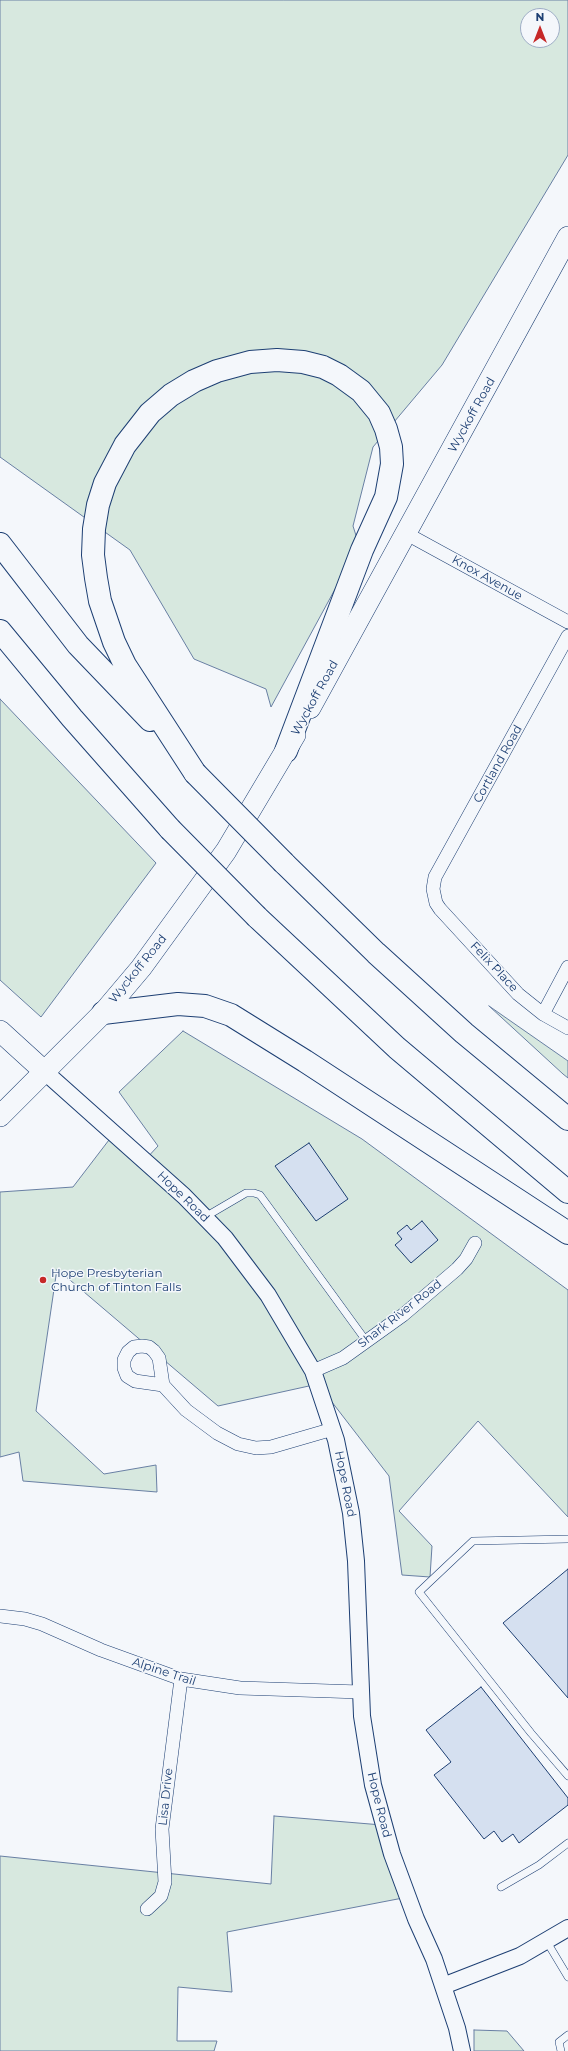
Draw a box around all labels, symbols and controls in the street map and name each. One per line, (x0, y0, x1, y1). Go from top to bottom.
north arrow (520, 8, 560, 48)
text: N (536, 10, 544, 24)
street label: Wyckoff Road (445, 375, 499, 455)
street label: Knox Avenue (449, 553, 525, 603)
street label: Wyckoff Road (288, 658, 342, 738)
street label: Cortland Road (471, 723, 525, 805)
street label: Wyckoff Road (106, 932, 170, 1006)
street label: Felix Place (467, 939, 521, 995)
street label: Hope Road (154, 1168, 212, 1226)
place label: Hope Presbyterian Church of Tinton Falls (51, 1266, 181, 1294)
marker: Hope Presbyterian Church of Tinton Falls (38, 1275, 48, 1285)
street label: Shark River Road (355, 1277, 445, 1351)
street label: Hope Road (332, 1450, 358, 1518)
street label: Alpine Trail (130, 1655, 198, 1689)
street label: Lisa Drive (156, 1768, 176, 1826)
street label: Hope Road (364, 1771, 394, 1839)

